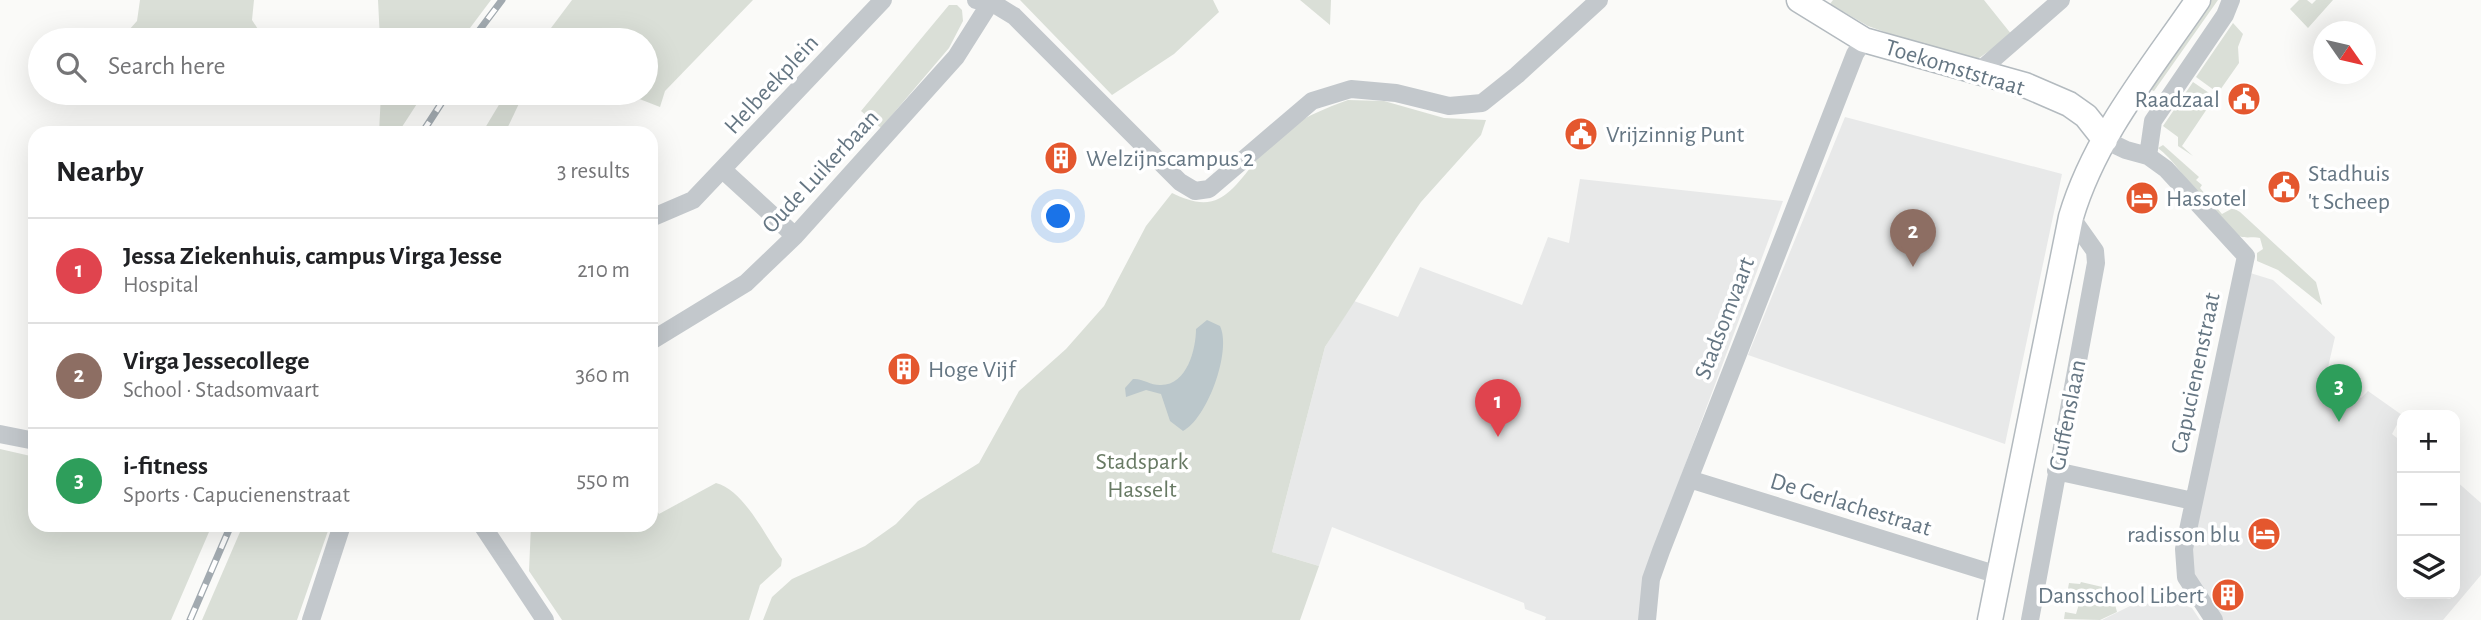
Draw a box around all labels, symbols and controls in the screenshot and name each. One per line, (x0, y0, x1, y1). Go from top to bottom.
north arrow (2313, 21, 2376, 84)
search box (28, 28, 658, 105)
street label: Helbeekplein (720, 31, 823, 139)
street label: Toekomststraat (1882, 35, 2028, 101)
icon: search (52, 48, 90, 86)
text: Search here (108, 53, 226, 79)
public building icon: Raadzaal (2225, 80, 2263, 118)
place label: Raadzaal (2135, 88, 2220, 112)
street label: Oude Luikerbaan (758, 105, 884, 238)
public building icon: Vrijzinnig Punt (1562, 115, 1600, 153)
place label: Vrijzinnig Punt (1606, 123, 1745, 147)
building icon: Welzijnscampus 2 (1042, 139, 1080, 177)
place label: Welzijnscampus 2 (1086, 147, 1254, 171)
text: Nearby (56, 157, 144, 187)
text: 3 results (557, 160, 630, 183)
place label: Stadhuis 't Scheep (2308, 162, 2390, 214)
public building icon: Stadhuis 't Scheep (2265, 168, 2303, 206)
hotel icon: Hassotel (2123, 179, 2161, 217)
place label: Hassotel (2166, 187, 2247, 211)
your location (1041, 199, 1075, 233)
pin: 2 (1890, 209, 1936, 267)
text: Jessa Ziekenhuis, campus Virga Jesse (123, 243, 502, 269)
street label: Stadsomvaart (1691, 254, 1759, 383)
text: 1 (75, 259, 83, 282)
text: 210 m (577, 259, 630, 282)
text: Hospital (123, 274, 199, 297)
street label: Capucienenstraat (2167, 290, 2225, 456)
text: Virga Jessecollege (123, 348, 310, 374)
building icon: Hoge Vijf (885, 350, 923, 388)
place label: Hoge Vijf (928, 358, 1017, 382)
street label: Guffenslaan (2045, 358, 2091, 473)
text: 2 (74, 364, 84, 387)
text: 360 m (575, 364, 630, 387)
pin: 3 (2316, 364, 2362, 422)
text: School · Stadsomvaart (123, 379, 319, 402)
pin: 1 (1475, 379, 1521, 437)
map controls (2397, 410, 2460, 599)
button: + (2397, 410, 2460, 473)
park label: Stadspark Hasselt (1095, 450, 1189, 502)
text: i-fitness (123, 453, 208, 479)
text: 3 (74, 469, 84, 492)
text: 550 m (576, 469, 630, 492)
street label: De Gerlachestraat (1767, 469, 1934, 541)
button: − (2397, 473, 2460, 536)
text: Sports · Capucienenstraat (123, 484, 350, 507)
hotel icon: radisson blu (2245, 515, 2283, 553)
place label: radisson blu (2127, 523, 2240, 547)
button: layers (2397, 536, 2460, 599)
building icon: Dansschool Libert (2209, 576, 2247, 614)
place label: Dansschool Libert (2038, 584, 2204, 608)

